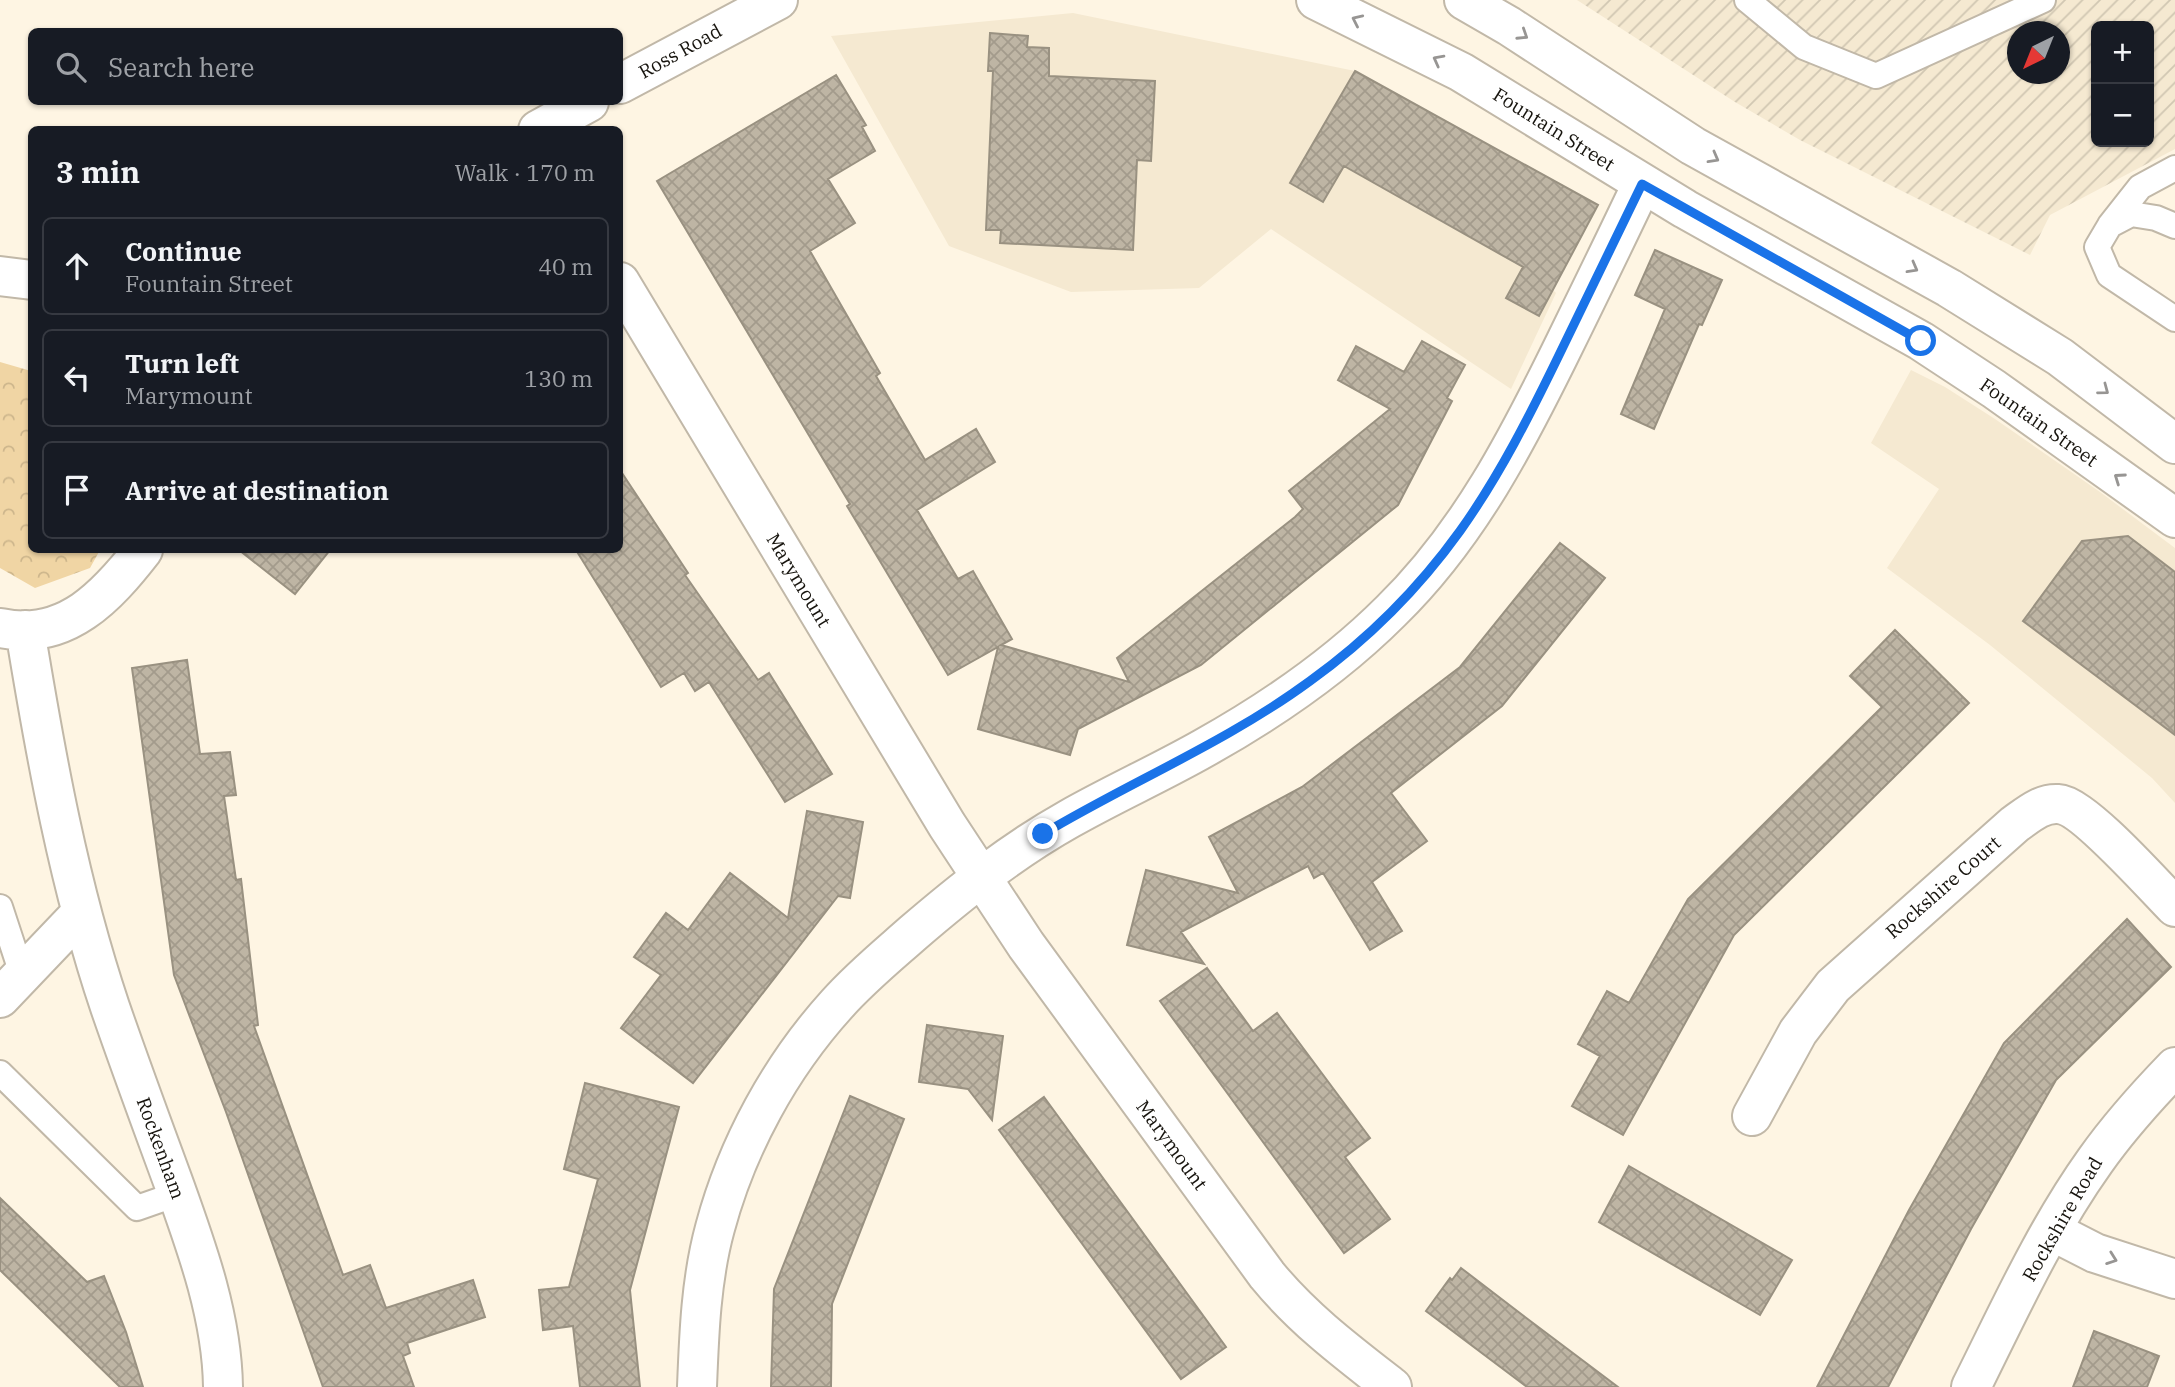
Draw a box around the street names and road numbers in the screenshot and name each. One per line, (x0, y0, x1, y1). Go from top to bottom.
street label: Ross Road (634, 18, 726, 84)
street label: Fountain Street (1489, 82, 1619, 176)
street label: Fountain Street (1975, 372, 2103, 472)
street label: Marymount (762, 529, 837, 632)
street label: Rockshire Court (1881, 830, 2006, 943)
street label: Rockenham (131, 1094, 191, 1202)
street label: Marymount (1131, 1095, 1213, 1195)
street label: Rockshire Road (2017, 1152, 2107, 1286)

